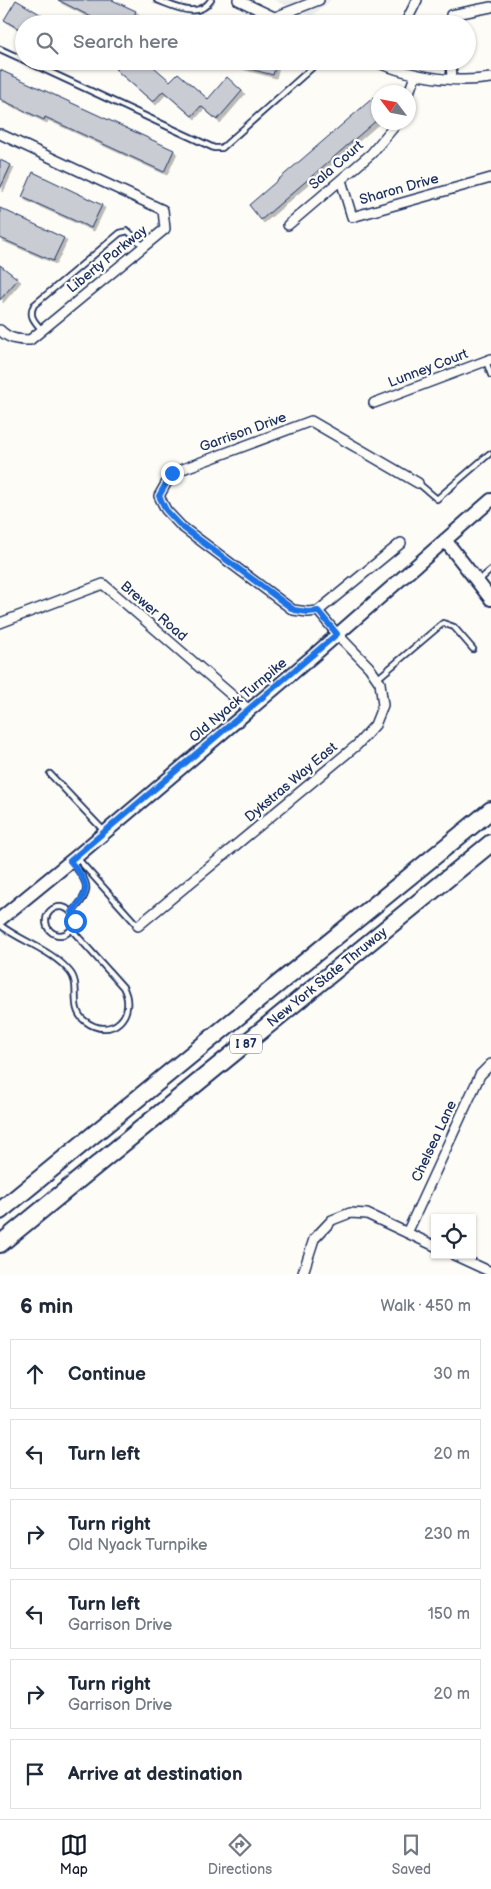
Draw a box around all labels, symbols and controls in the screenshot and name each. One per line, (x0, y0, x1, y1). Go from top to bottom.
search box (15, 15, 476, 70)
icon: search (33, 29, 61, 57)
text: Search here (73, 31, 178, 54)
north arrow (371, 85, 416, 130)
street label: Sala Court (305, 136, 367, 193)
street label: Sharon Drive (358, 170, 440, 208)
street label: Liberty Parkway (64, 221, 151, 296)
street label: Lunney Court (386, 345, 471, 391)
street label: Garrison Drive (197, 408, 289, 456)
route end (161, 462, 184, 485)
street label: Brewer Road (117, 577, 191, 645)
street label: Old Nyack Turnpike (186, 654, 290, 746)
street label: Dykstras Way East (242, 738, 341, 825)
route start (64, 910, 87, 933)
street label: New York State Thruway (264, 923, 391, 1031)
road number: I 87 (230, 1034, 262, 1054)
street label: Chelsea Lane (408, 1098, 460, 1184)
map controls (431, 1214, 476, 1259)
button: locate (431, 1214, 476, 1259)
text: 6 min (20, 1294, 73, 1319)
text: Walk · 450 m (381, 1297, 471, 1316)
icon: ahead (21, 1360, 49, 1388)
text: Continue (68, 1363, 146, 1386)
text: 30 m (433, 1365, 470, 1384)
icon: left (21, 1440, 49, 1468)
text: Turn left (68, 1443, 140, 1466)
text: 20 m (434, 1445, 470, 1464)
text: Turn right (68, 1513, 151, 1536)
icon: right (21, 1520, 49, 1548)
text: 230 m (424, 1525, 470, 1544)
text: Old Nyack Turnpike (68, 1536, 207, 1555)
text: Turn left (68, 1593, 140, 1616)
icon: left (21, 1600, 49, 1628)
text: 150 m (428, 1605, 470, 1624)
text: Garrison Drive (68, 1616, 172, 1635)
text: Turn right (68, 1673, 151, 1696)
icon: right (21, 1680, 49, 1708)
text: 20 m (434, 1685, 470, 1704)
text: Garrison Drive (68, 1696, 172, 1715)
icon: arrive (21, 1760, 49, 1788)
text: Arrive at destination (68, 1763, 243, 1786)
tab: Map (60, 1831, 88, 1878)
tab: Directions (208, 1831, 272, 1878)
tab: Saved (392, 1831, 431, 1878)

